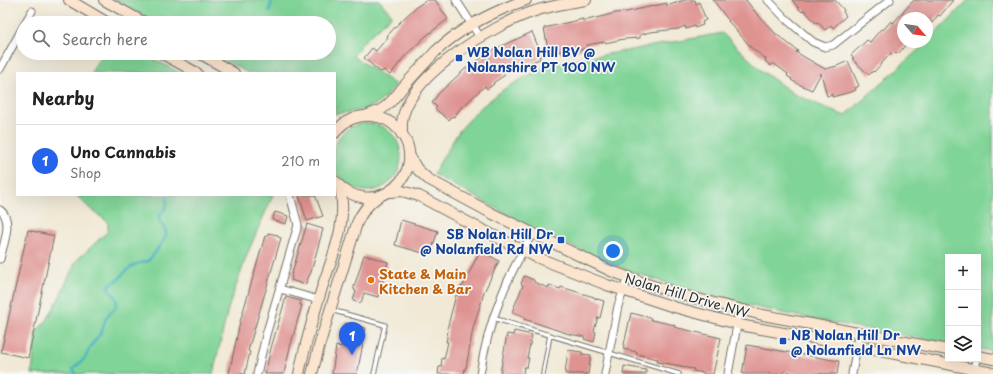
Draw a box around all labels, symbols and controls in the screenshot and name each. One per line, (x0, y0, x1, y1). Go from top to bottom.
north arrow (897, 12, 933, 48)
search box (16, 16, 336, 60)
icon: search (30, 27, 52, 49)
text: Search here (62, 27, 148, 50)
place label: WB Nolan Hill BV @ Nolanshire PT 100 NW (467, 42, 616, 76)
marker: WB Nolan Hill BV @ Nolanshire PT 100 NW (454, 53, 464, 63)
text: Nearby (32, 85, 94, 111)
text: Uno Cannabis (70, 140, 176, 163)
text: 1 (42, 151, 48, 170)
text: 210 m (281, 151, 320, 170)
text: Shop (70, 163, 101, 182)
place label: SB Nolan Hill Dr @ Nolanfield Rd NW (420, 224, 554, 258)
marker: SB Nolan Hill Dr @ Nolanfield Rd NW (556, 235, 566, 245)
your location (603, 241, 623, 261)
map controls (945, 254, 981, 362)
button: + (945, 254, 981, 290)
place label: State & Main Kitchen & Bar (379, 264, 471, 298)
street label: Nolan Hill Drive NW (622, 268, 752, 322)
marker: State & Main Kitchen & Bar (366, 275, 376, 285)
button: − (945, 290, 981, 326)
pin: 1 (339, 322, 365, 355)
place label: NB Nolan Hill Dr @ Nolanfield Ln NW (791, 325, 922, 359)
button: layers (945, 326, 981, 362)
marker: NB Nolan Hill Dr @ Nolanfield Ln NW (778, 336, 788, 346)

